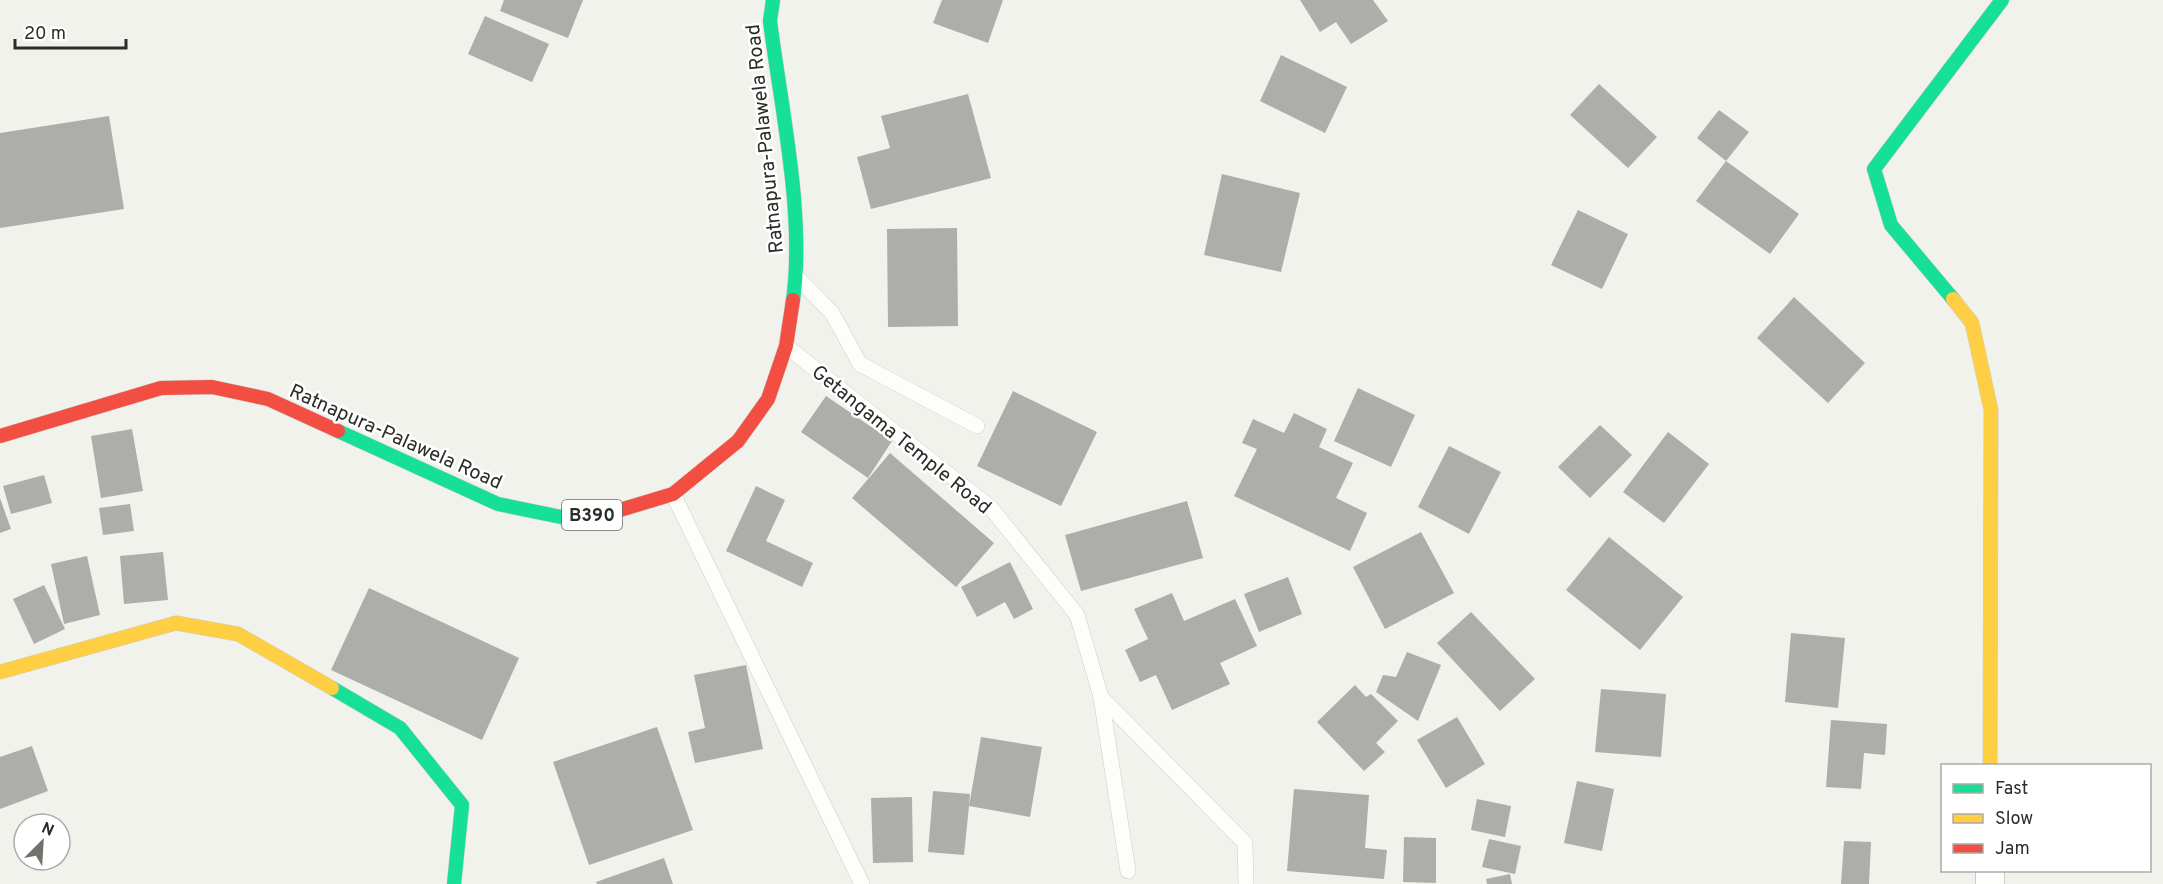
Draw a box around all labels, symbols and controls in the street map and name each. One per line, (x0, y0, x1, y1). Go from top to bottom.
scale bar (15, 12, 126, 50)
text: 20 m (24, 23, 66, 46)
street label: Ratnapura-Palawela Road (741, 23, 791, 255)
street label: Getangama Temple Road (806, 360, 996, 521)
street label: Ratnapura-Palawela Road (285, 379, 506, 497)
road number: B390 (562, 500, 622, 530)
legend (1941, 764, 2151, 872)
text: Fast (1995, 778, 2028, 801)
text: Slow (1995, 808, 2033, 831)
north arrow (12, 812, 72, 872)
text: N (38, 819, 57, 842)
text: Jam (1995, 838, 2030, 861)

